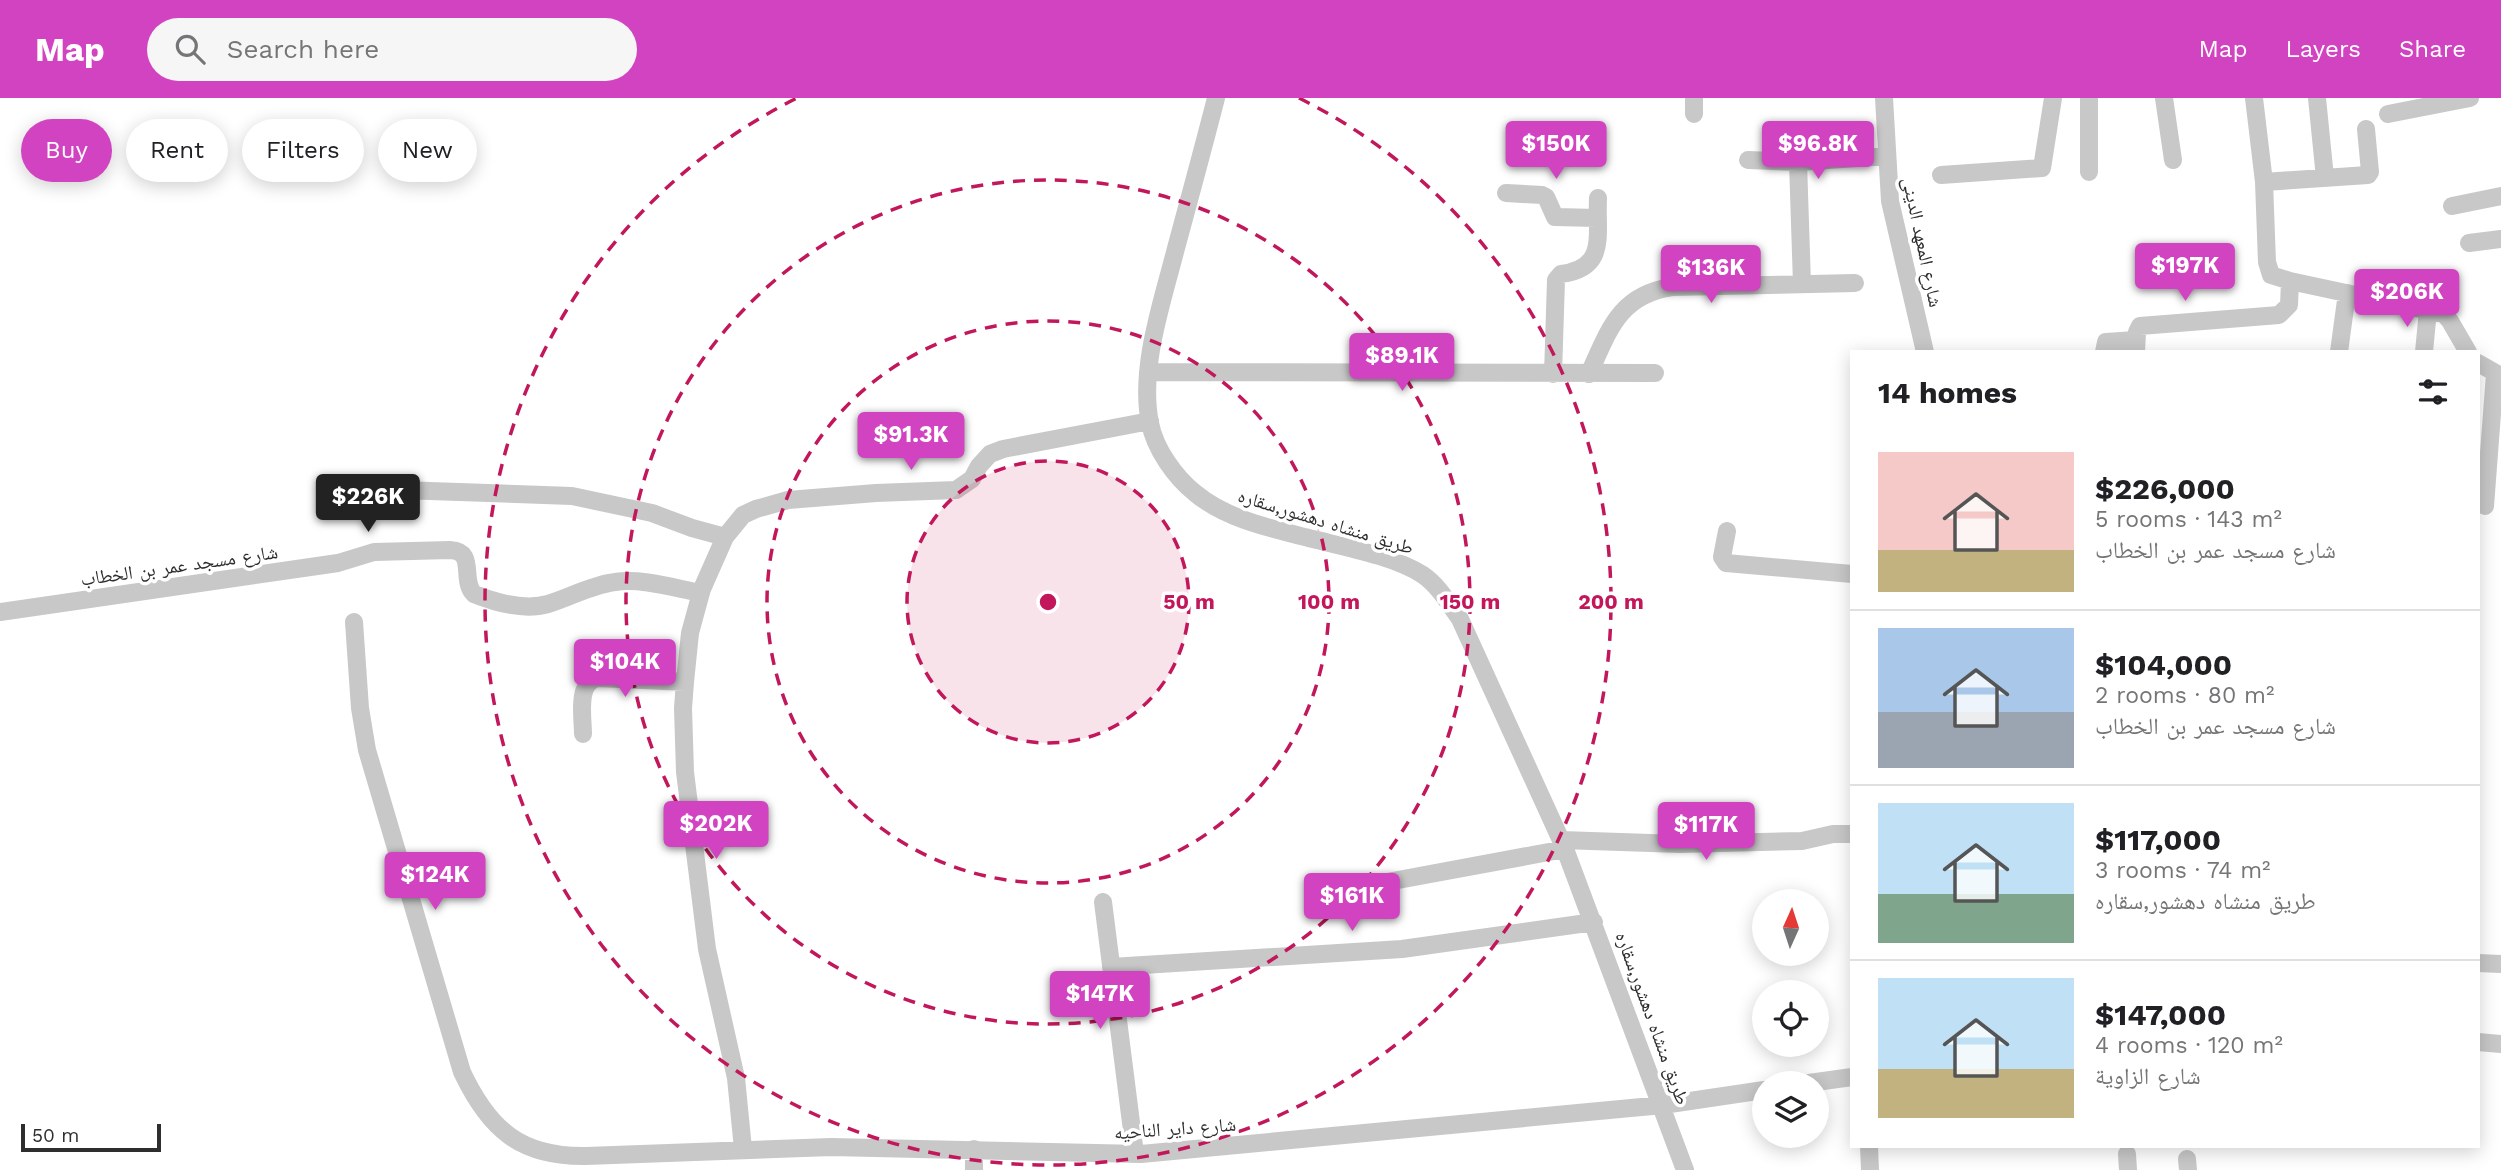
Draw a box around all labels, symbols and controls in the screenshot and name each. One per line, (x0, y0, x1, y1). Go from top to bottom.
search box (147, 18, 637, 81)
text: Map (35, 30, 105, 69)
icon: search (171, 30, 209, 68)
text: Search here (227, 34, 379, 64)
text: Map (2199, 35, 2247, 63)
text: Layers (2285, 35, 2361, 63)
text: Share (2399, 35, 2466, 63)
chip: Buy (21, 119, 112, 182)
chip: Rent (126, 119, 228, 182)
chip: Filters (242, 119, 364, 182)
chip: New (378, 119, 477, 182)
pin: $150K (1507, 122, 1605, 181)
pin: $96.8K (1761, 122, 1875, 181)
text: $150K (1522, 130, 1590, 157)
text: $96.8K (1778, 130, 1858, 157)
street label: شارع المعهد الدينى (1898, 175, 1948, 309)
pin: $197K (2136, 244, 2234, 303)
pin: $136K (1662, 246, 1760, 305)
text: $197K (2151, 252, 2219, 279)
text: $136K (1677, 254, 1745, 281)
pin: $206K (2358, 270, 2456, 329)
text: $206K (2370, 278, 2444, 305)
pin: $89.1K (1345, 334, 1459, 393)
text: $89.1K (1365, 342, 1439, 369)
icon: filters (2414, 373, 2452, 411)
text: 14 homes (1878, 375, 2017, 410)
pin: $91.3K (854, 412, 968, 472)
text: $91.3K (873, 421, 949, 448)
text: $226,000 (2095, 471, 2235, 506)
pin: $226K (319, 474, 417, 534)
icon: home (1934, 480, 2018, 564)
text: $226K (332, 483, 404, 510)
street label: طريق منشاه دهشور,سقاره (1235, 484, 1416, 559)
text: 5 rooms · 143 m² (2095, 506, 2282, 533)
text: شارع مسجد عمر بن الخطاب (2095, 537, 2336, 564)
street label: شارع مسجد عمر بن الخطاب (79, 540, 279, 591)
text: 50 m (1163, 589, 1215, 614)
text: 100 m (1298, 589, 1360, 614)
text: 150 m (1440, 589, 1500, 614)
text: 200 m (1578, 589, 1644, 614)
centre of rings (1036, 590, 1060, 614)
pin: $104K (576, 640, 674, 699)
text: $104,000 (2095, 647, 2232, 682)
text: $104K (590, 648, 660, 675)
icon: home (1934, 656, 2018, 740)
text: 2 rooms · 80 m² (2095, 682, 2274, 709)
text: شارع مسجد عمر بن الخطاب (2095, 713, 2336, 740)
pin: $202K (667, 802, 765, 861)
pin: $117K (1657, 802, 1755, 862)
text: $202K (680, 810, 752, 837)
text: $117K (1674, 811, 1738, 838)
text: $117,000 (2095, 822, 2221, 857)
icon: home (1934, 831, 2018, 915)
pin: $124K (386, 852, 484, 912)
text: 3 rooms · 74 m² (2095, 857, 2270, 884)
text: $124K (401, 861, 469, 888)
pin: $161K (1303, 874, 1401, 933)
text: $161K (1320, 882, 1384, 909)
text: طريق منشاه دهشور,سقاره (2095, 888, 2316, 915)
north arrow (1752, 889, 1829, 966)
map controls (1752, 889, 1829, 1148)
street label: طريق منشاه دهشور,سقاره (1611, 929, 1695, 1108)
pin: $147K (1051, 972, 1149, 1031)
text: $147K (1066, 980, 1134, 1007)
button: locate (1752, 980, 1829, 1057)
text: $147,000 (2095, 997, 2226, 1032)
icon: home (1934, 1006, 2018, 1090)
text: 4 rooms · 120 m² (2095, 1032, 2283, 1059)
text: شارع الزاوية (2095, 1063, 2201, 1090)
button: layers (1752, 1071, 1829, 1148)
street label: شارع داير الناحيه (1113, 1113, 1237, 1144)
scale bar (21, 1121, 161, 1153)
text: 50 m (32, 1124, 79, 1147)

